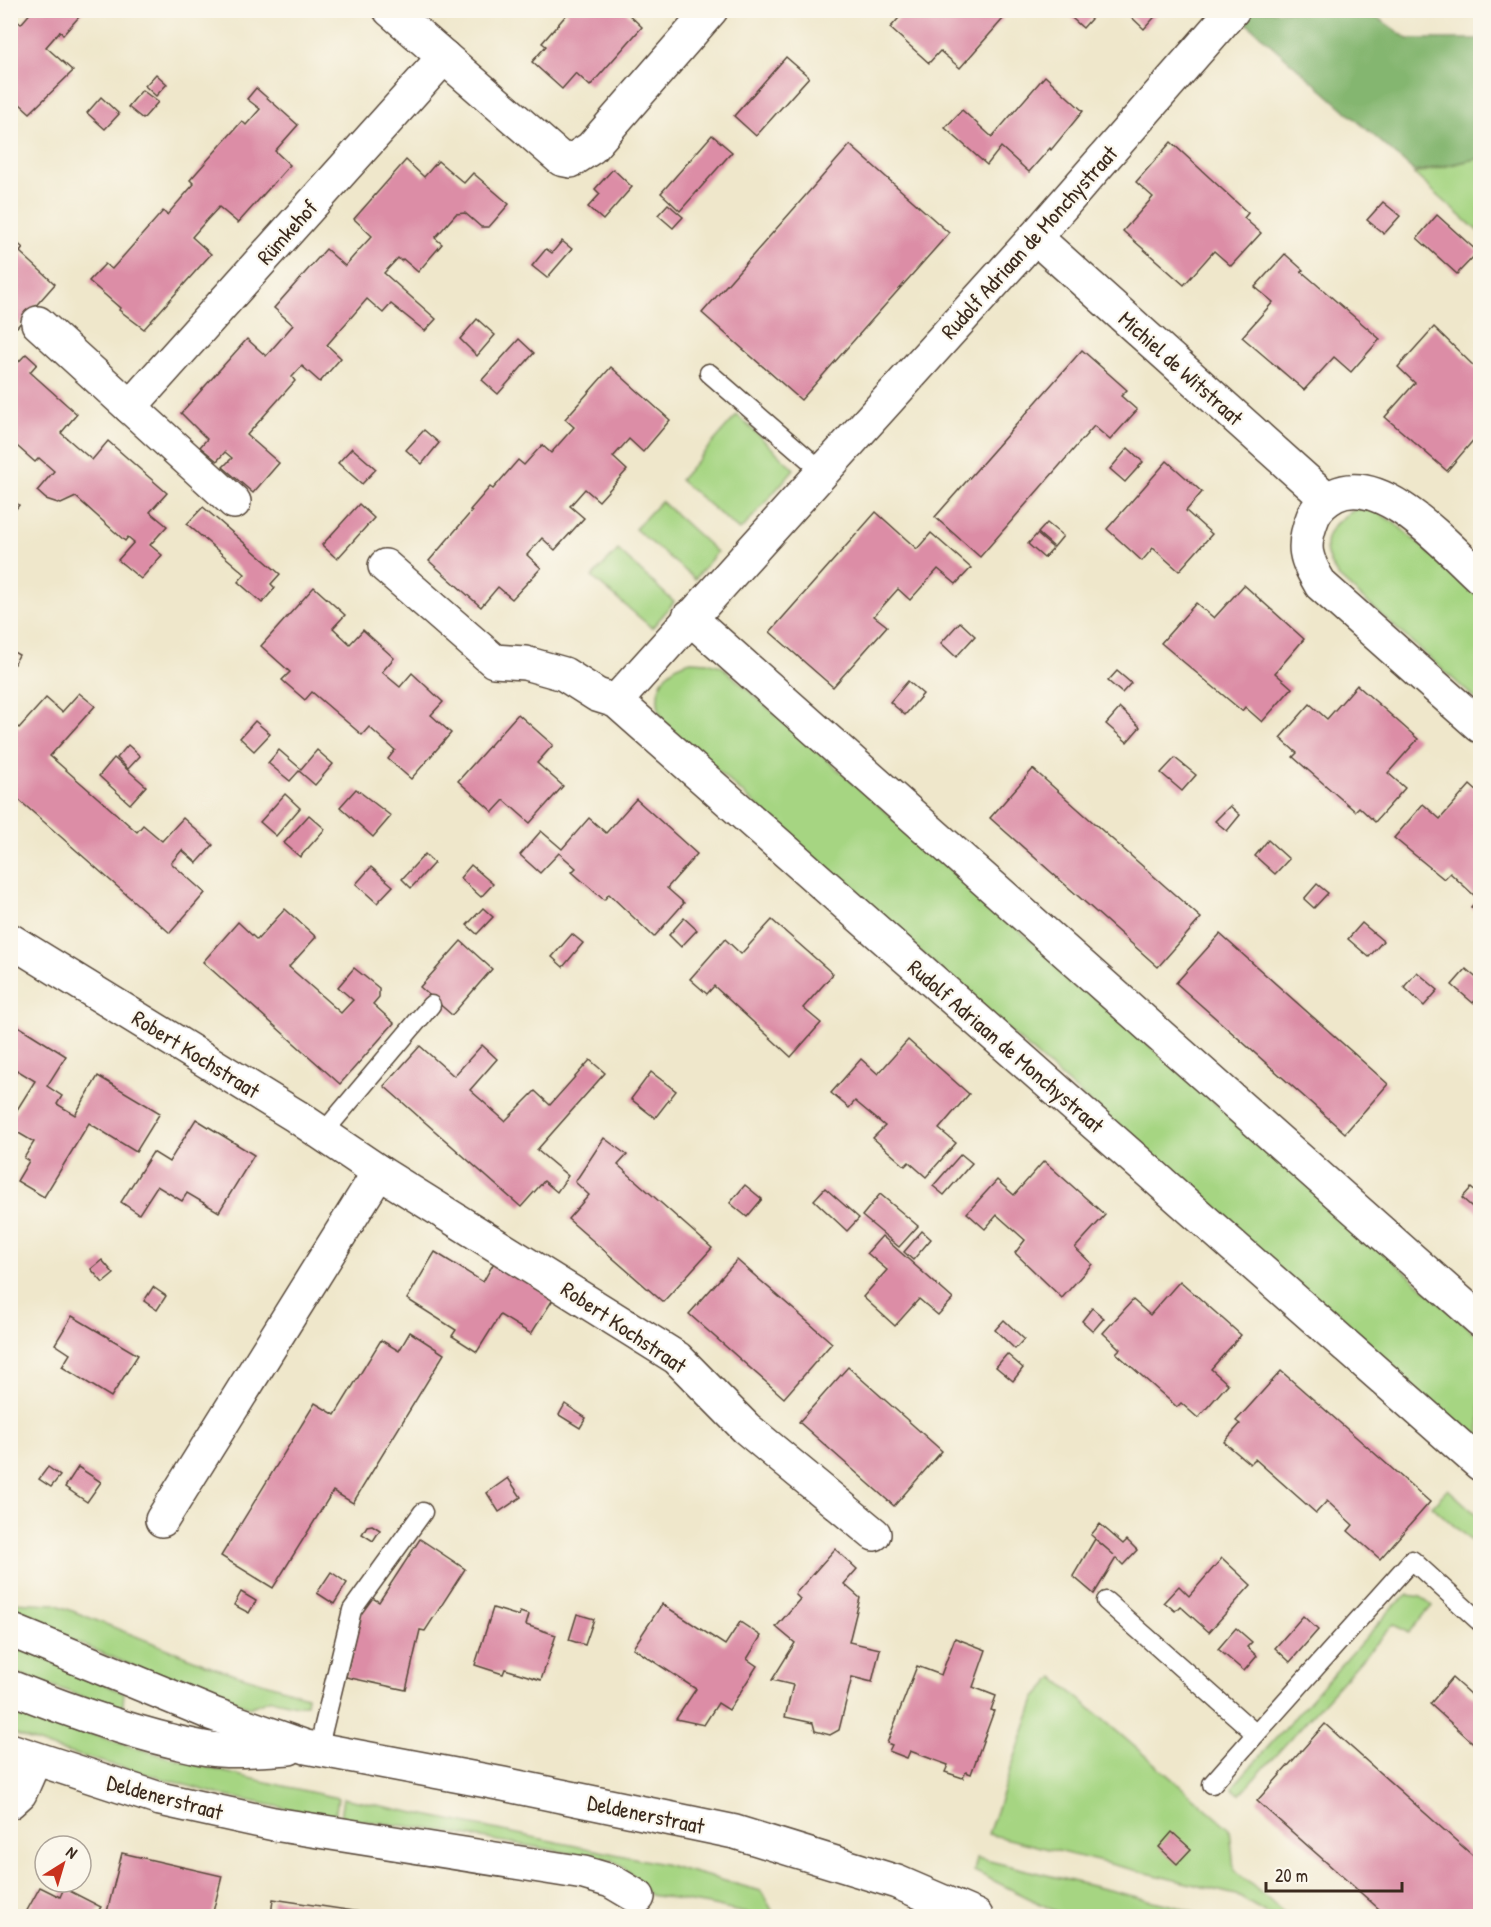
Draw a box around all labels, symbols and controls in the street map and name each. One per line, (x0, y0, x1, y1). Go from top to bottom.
street label: Rudolf Adriaan de Monchystraat (934, 138, 1124, 345)
street label: Rümkehof (250, 193, 324, 271)
street label: Michiel de Witstraat (1112, 304, 1250, 432)
street label: Rudolf Adriaan de Monchystraat (902, 952, 1111, 1140)
street label: Robert Kochstraat (126, 1003, 266, 1105)
street label: Robert Kochstraat (555, 1274, 693, 1380)
street label: Deldenerstraat (104, 1767, 227, 1827)
street label: Deldenerstraat (585, 1787, 708, 1841)
north arrow (33, 1834, 93, 1894)
text: N (62, 1841, 82, 1864)
scale bar (1266, 1855, 1402, 1893)
text: 20 m (1275, 1863, 1308, 1888)

